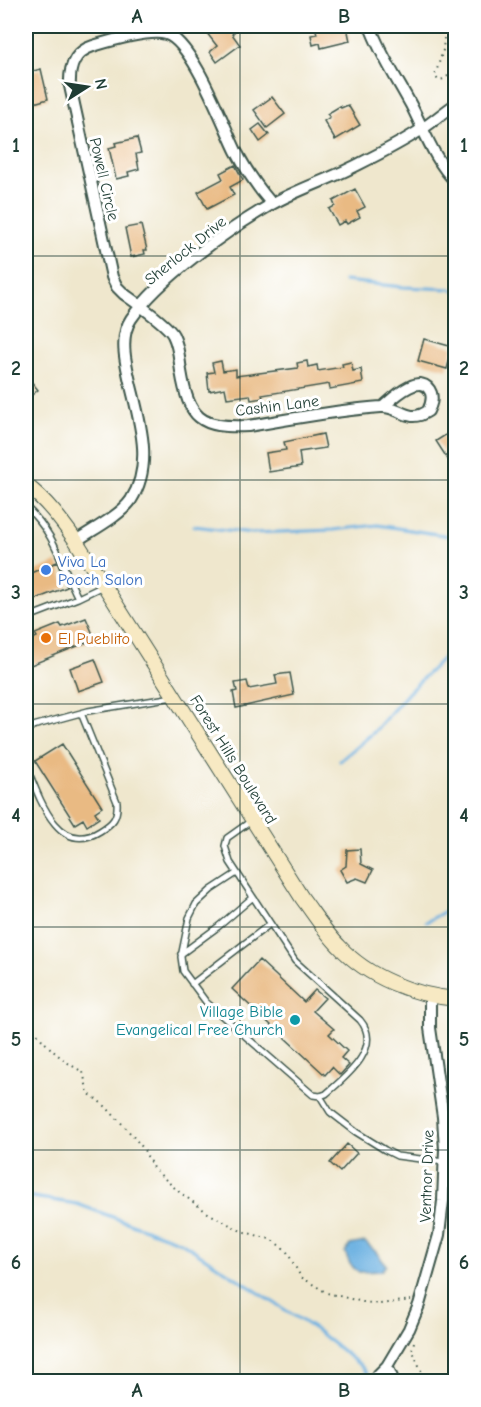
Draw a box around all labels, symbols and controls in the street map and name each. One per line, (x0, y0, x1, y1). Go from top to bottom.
text: A (131, 5, 143, 28)
text: B (338, 5, 350, 28)
north arrow (57, 57, 117, 117)
text: N (91, 77, 111, 91)
text: 1 (12, 134, 20, 157)
text: 1 (460, 134, 468, 157)
street label: Powell Circle (86, 136, 122, 223)
street label: Sherlock Drive (142, 213, 230, 289)
text: 2 (11, 357, 21, 380)
text: 2 (459, 357, 469, 380)
street label: Cashin Lane (234, 392, 320, 420)
place label: Viva La Pooch Salon (58, 553, 143, 589)
marker: Viva La Pooch Salon (39, 563, 53, 577)
text: 3 (11, 581, 21, 604)
text: 3 (459, 581, 469, 604)
place label: El Pueblito (58, 630, 130, 648)
marker: El Pueblito (39, 631, 53, 645)
street label: Forest Hills Boulevard (186, 692, 280, 827)
text: 4 (11, 804, 21, 827)
text: 4 (459, 804, 469, 827)
place label: Village Bible Evangelical Free Church (116, 1003, 283, 1039)
marker: Village Bible Evangelical Free Church (288, 1013, 302, 1027)
text: 5 (11, 1028, 21, 1051)
text: 5 (459, 1028, 469, 1051)
street label: Ventnor Drive (416, 1129, 438, 1223)
text: 6 (11, 1251, 21, 1274)
text: 6 (459, 1251, 469, 1274)
text: A (131, 1379, 143, 1402)
text: B (338, 1379, 350, 1402)

